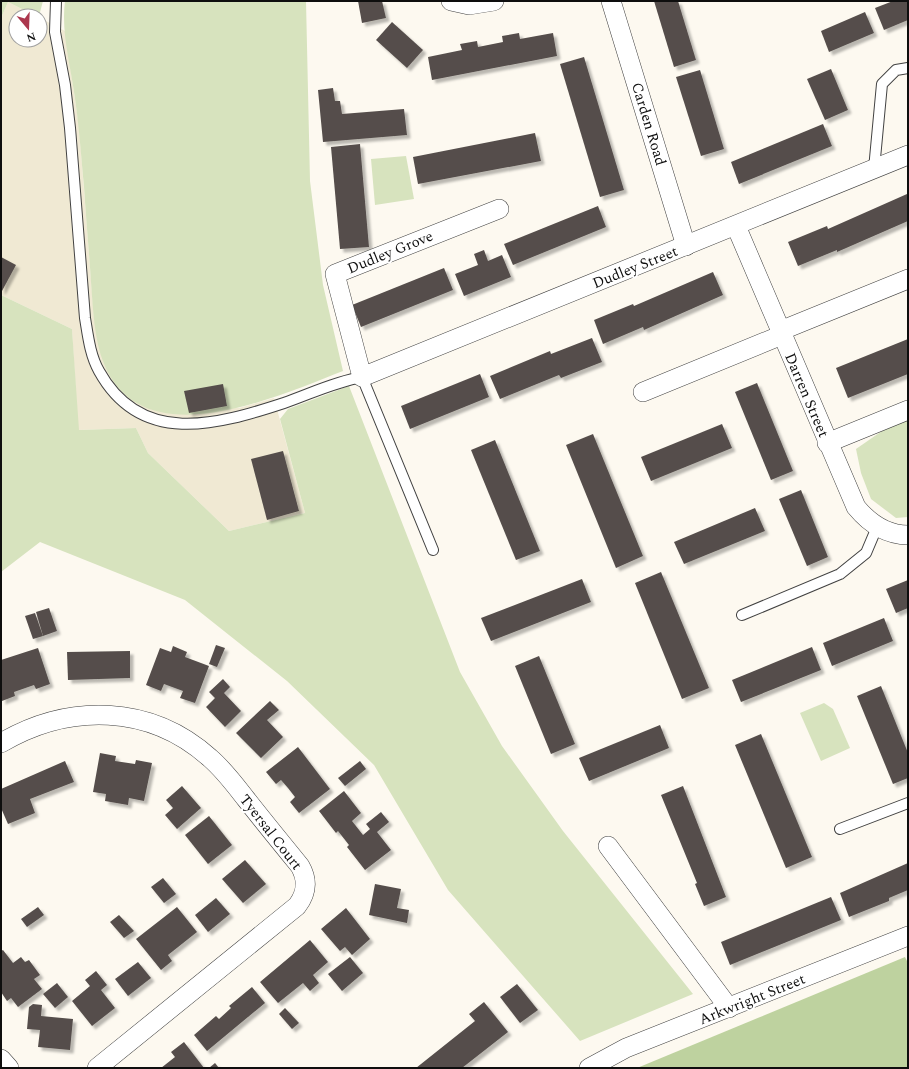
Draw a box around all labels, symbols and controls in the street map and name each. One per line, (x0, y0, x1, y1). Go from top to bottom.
north arrow (8, 8, 48, 48)
text: N (24, 27, 38, 46)
street label: Carden Road (625, 80, 672, 169)
street label: Dudley Grove (344, 225, 437, 280)
street label: Dudley Street (589, 240, 681, 295)
street label: Darren Street (778, 349, 835, 441)
street label: Tyersal Court (233, 789, 308, 875)
street label: Arkwright Street (696, 968, 809, 1031)

